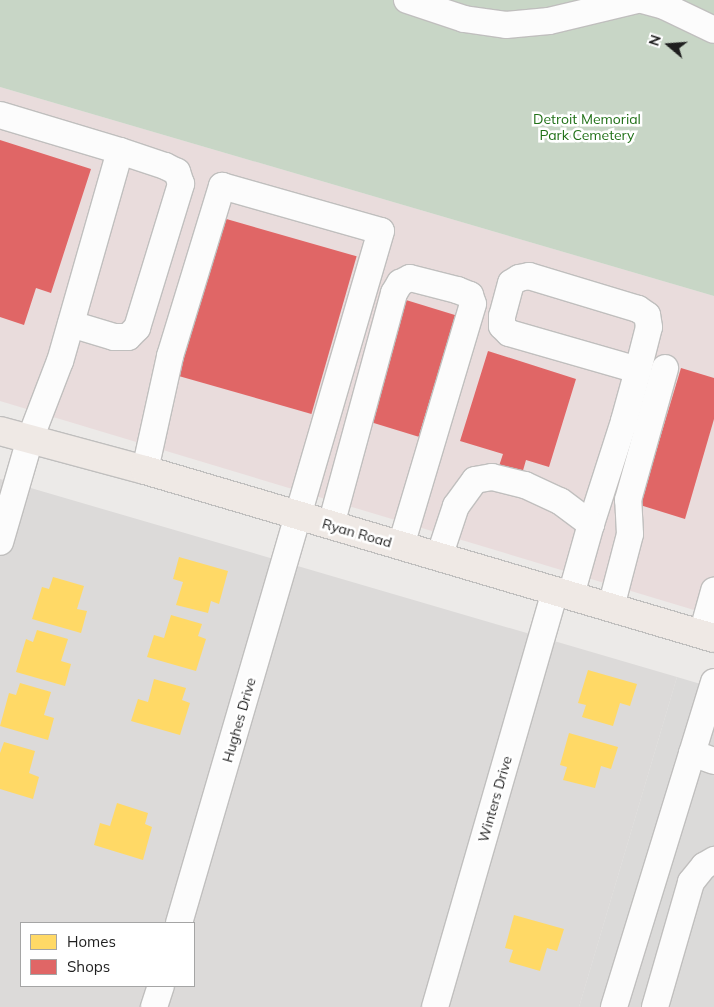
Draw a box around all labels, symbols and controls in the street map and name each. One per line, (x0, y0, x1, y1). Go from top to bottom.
north arrow (644, 20, 694, 70)
text: N (645, 33, 665, 48)
park label: Detroit Memorial Park Cemetery (533, 111, 641, 144)
street label: Ryan Road (320, 515, 394, 551)
street label: Hughes Drive (219, 676, 259, 764)
street label: Winters Drive (475, 754, 515, 844)
legend (20, 922, 195, 987)
text: Homes (67, 932, 116, 951)
text: Shops (67, 957, 110, 976)

